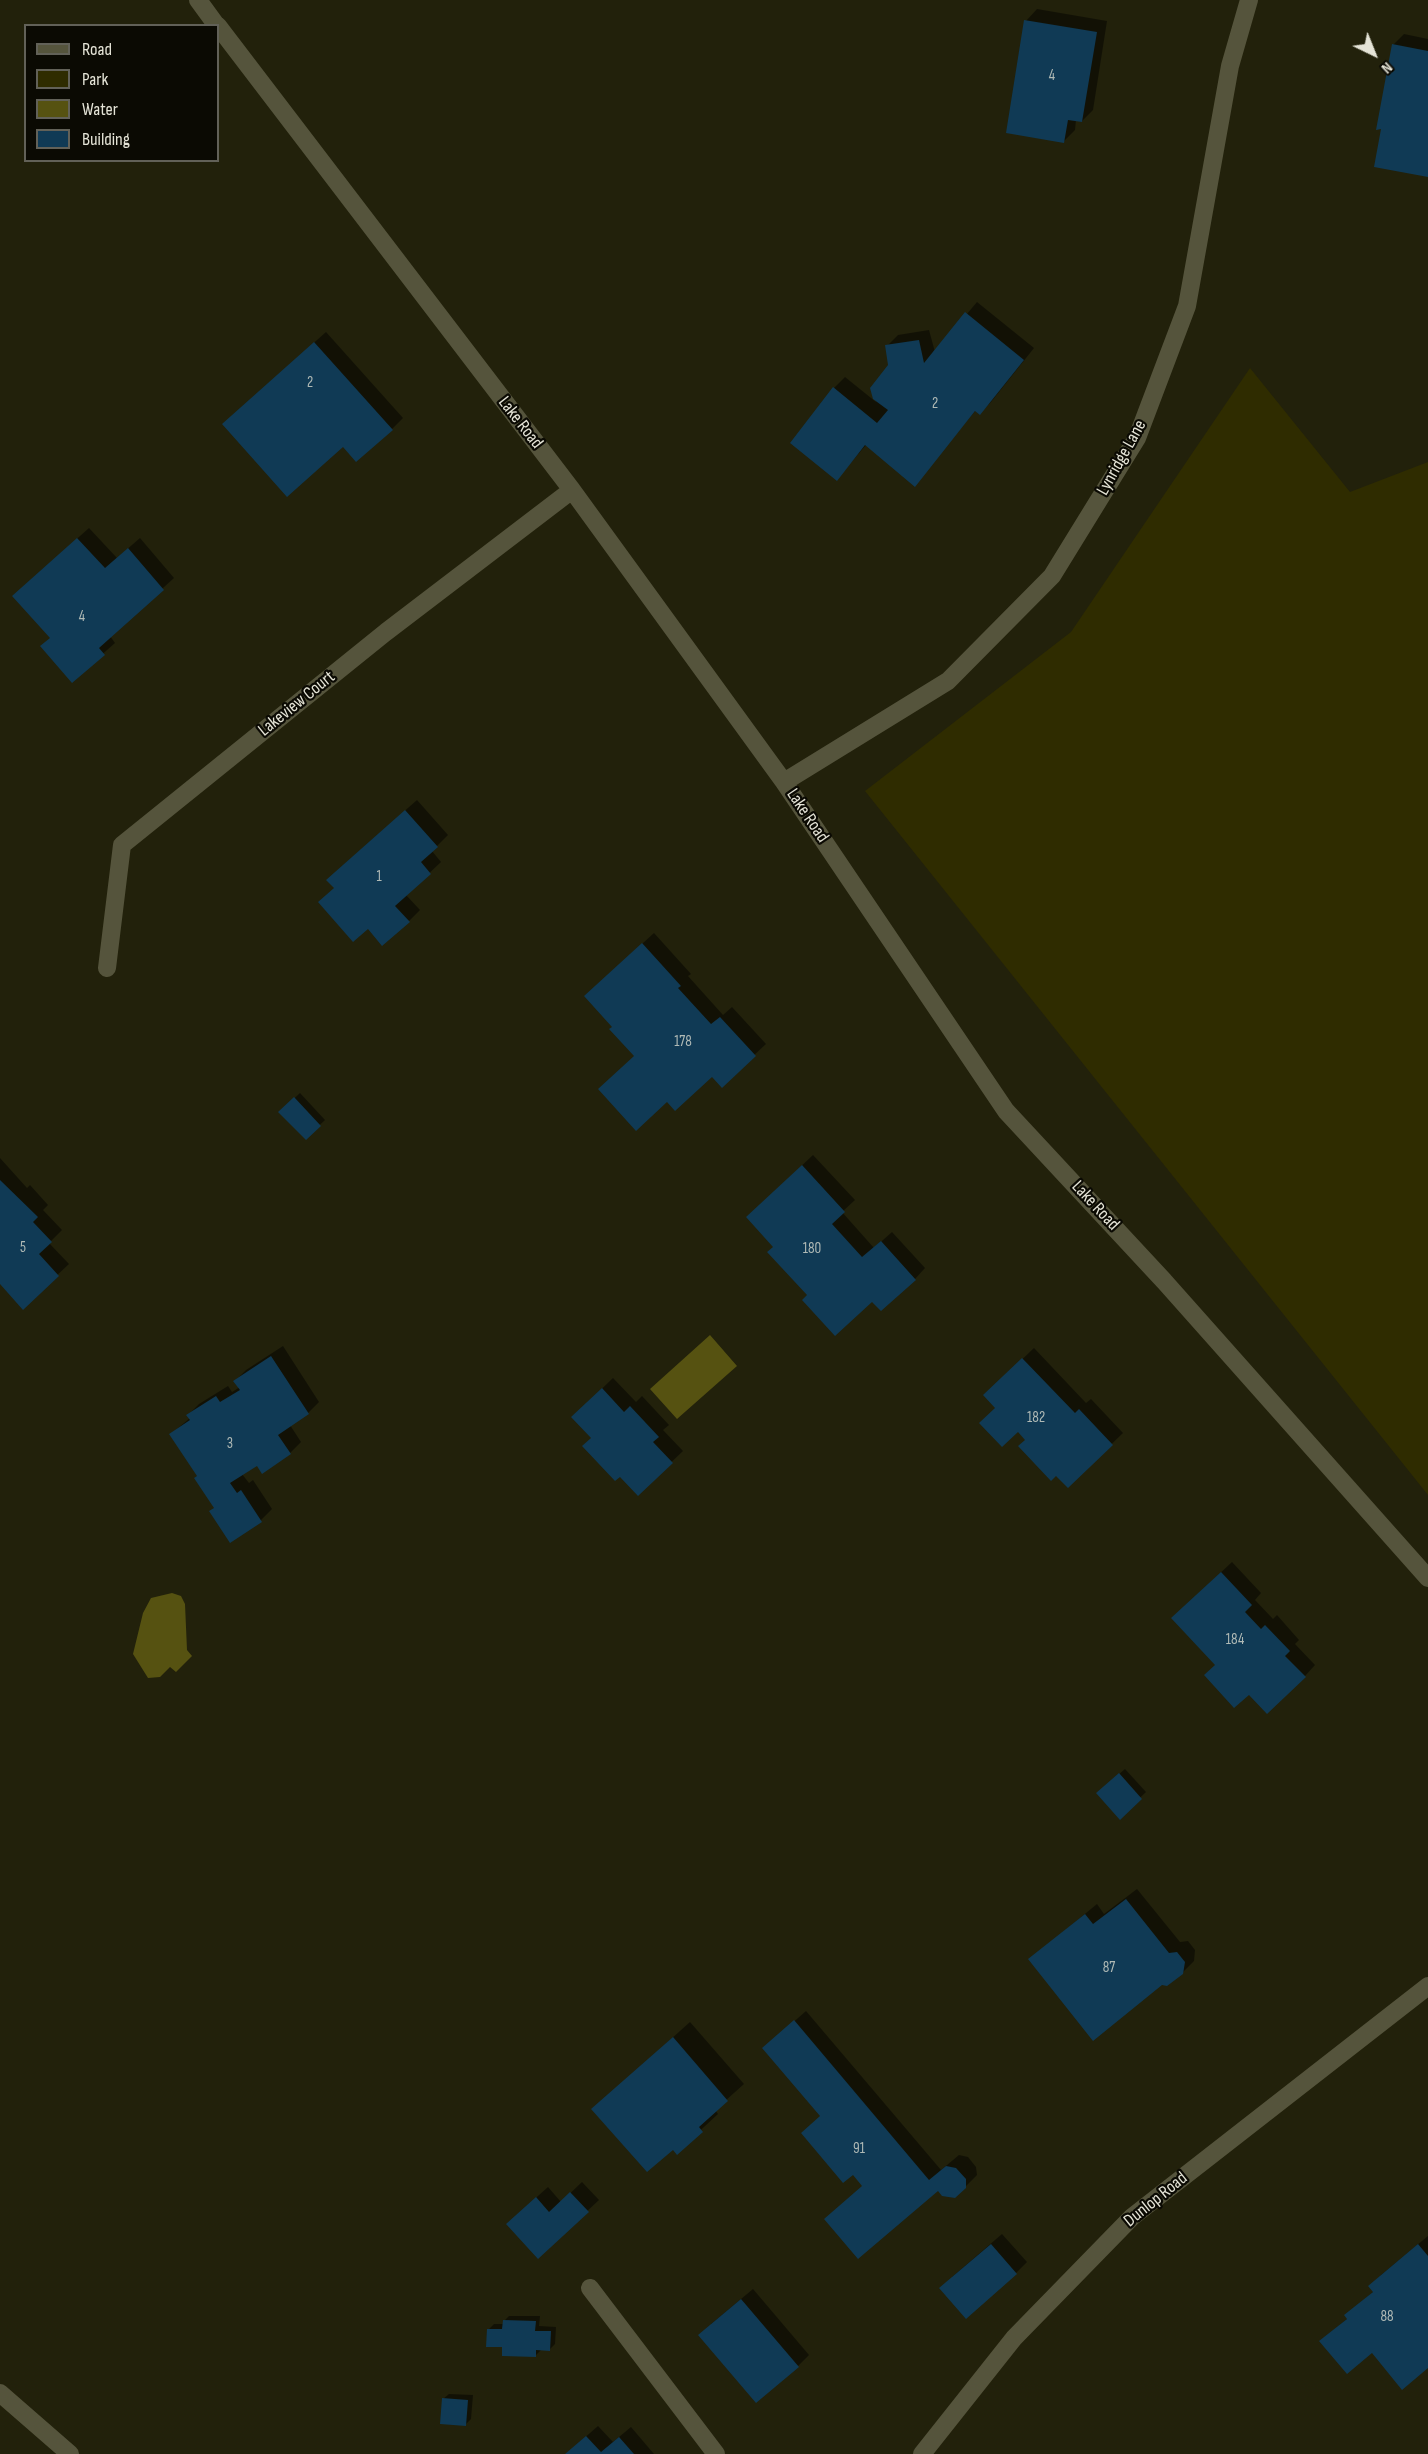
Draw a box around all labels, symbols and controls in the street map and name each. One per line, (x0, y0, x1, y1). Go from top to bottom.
legend (24, 24, 219, 162)
north arrow (1344, 24, 1404, 84)
text: Road (82, 39, 112, 60)
text: N (1377, 58, 1396, 77)
house number: 4 (1049, 67, 1055, 85)
text: Park (82, 69, 108, 90)
text: Water (82, 99, 118, 120)
text: Building (82, 129, 130, 150)
house number: 2 (307, 374, 313, 392)
street label: Lake Road (493, 393, 547, 453)
house number: 2 (932, 395, 938, 413)
street label: Lynridge Lane (1093, 417, 1151, 499)
house number: 4 (79, 608, 85, 626)
street label: Lakeview Court (254, 667, 340, 741)
street label: Lake Road (781, 785, 833, 847)
house number: 1 (376, 868, 382, 886)
house number: 178 (674, 1033, 692, 1051)
street label: Lake Road (1067, 1177, 1123, 1235)
house number: 5 (20, 1239, 26, 1257)
house number: 180 (803, 1240, 821, 1258)
house number: 182 (1027, 1409, 1045, 1427)
house number: 3 (227, 1435, 233, 1453)
house number: 184 (1226, 1631, 1244, 1649)
house number: 87 (1103, 1959, 1115, 1977)
house number: 91 (853, 2140, 865, 2158)
street label: Dunlop Road (1120, 2168, 1192, 2232)
house number: 88 (1380, 2308, 1394, 2326)

